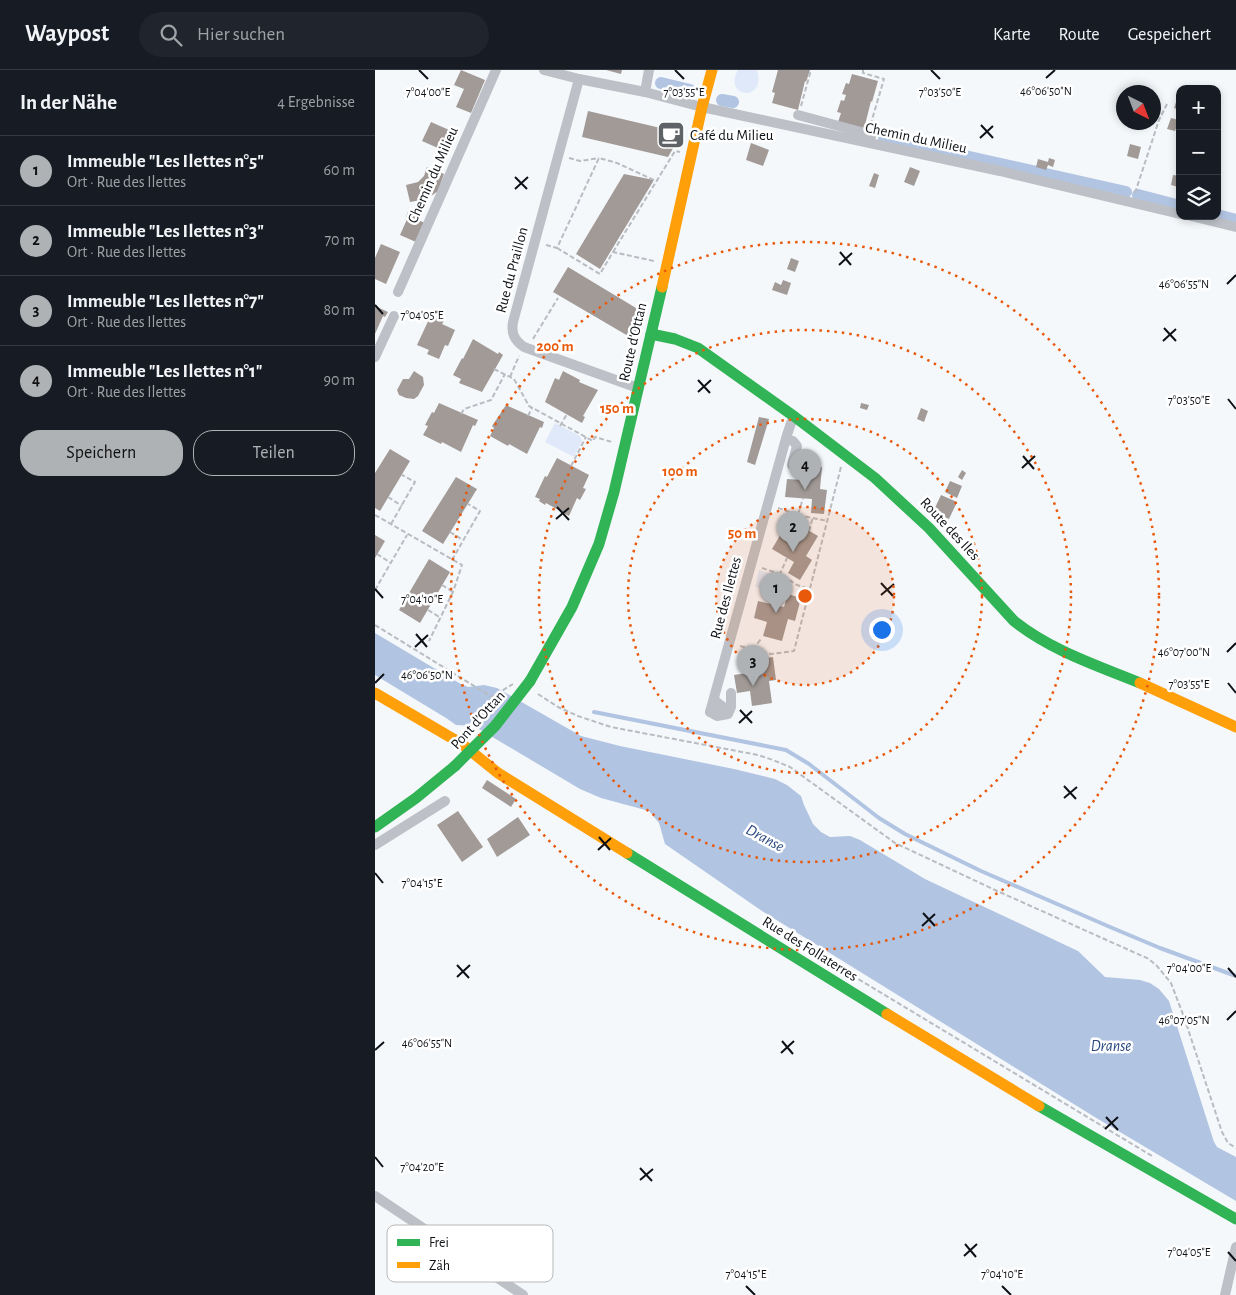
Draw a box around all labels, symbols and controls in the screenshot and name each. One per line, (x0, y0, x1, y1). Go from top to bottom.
search box (139, 12, 489, 57)
icon: search (157, 21, 185, 49)
text: Waypost (25, 22, 109, 46)
text: Hier suchen (197, 25, 285, 44)
text: Karte (993, 26, 1030, 44)
text: Route (1058, 26, 1100, 44)
text: Gespeichert (1128, 26, 1211, 44)
text: 46°06'50"N (1020, 85, 1072, 97)
north arrow (1116, 85, 1161, 130)
map controls (1176, 85, 1221, 220)
button: + (1176, 85, 1221, 130)
text: 7°04'00"E (406, 86, 450, 98)
text: 7°03'55"E (664, 86, 705, 98)
text: 7°03'50"E (919, 86, 961, 98)
text: In der Nähe (20, 92, 117, 113)
text: 4 Ergebnisse (277, 94, 355, 110)
cafe icon: Café du Milieu (656, 120, 686, 150)
street label: Chemin du Milieu (864, 120, 969, 156)
street label: Chemin du Milieu (405, 124, 461, 225)
place label: Café du Milieu (690, 128, 774, 143)
button: − (1176, 130, 1221, 175)
text: Immeuble "Les Ilettes n°5" (67, 152, 264, 171)
text: 1 (33, 162, 39, 178)
text: 60 m (324, 162, 355, 178)
text: Ort · Rue des Ilettes (67, 174, 186, 190)
button: layers (1176, 175, 1221, 220)
text: Immeuble "Les Ilettes n°3" (67, 222, 264, 241)
street label: Rue du Praillon (493, 225, 531, 315)
text: 2 (32, 232, 40, 248)
text: 70 m (324, 232, 355, 248)
text: Ort · Rue des Ilettes (67, 244, 186, 260)
text: 46°06'55"N (1159, 278, 1209, 290)
text: Immeuble "Les Ilettes n°7" (67, 292, 264, 311)
street label: Route d'Ottan (617, 301, 649, 383)
text: 3 (33, 302, 39, 318)
text: 80 m (324, 302, 355, 318)
text: 7°04'05"E (400, 309, 444, 321)
text: Ort · Rue des Ilettes (67, 314, 186, 330)
text: 200 m (536, 339, 574, 354)
text: Immeuble "Les Ilettes n°1" (67, 362, 263, 381)
text: 4 (32, 372, 40, 388)
text: 90 m (324, 372, 355, 388)
text: Ort · Rue des Ilettes (67, 384, 186, 400)
text: 7°03'50"E (1168, 394, 1210, 406)
text: 150 m (600, 401, 634, 416)
button: Speichern (20, 430, 183, 476)
button: Teilen (193, 430, 355, 476)
pin: 4 (789, 449, 821, 490)
text: 100 m (662, 464, 698, 479)
street label: Route des Iles (917, 495, 983, 563)
pin: 2 (777, 511, 809, 552)
text: 50 m (728, 526, 756, 541)
street label: Rue des Ilettes (708, 555, 744, 641)
pin: 1 (760, 572, 792, 613)
centre of rings (796, 587, 814, 605)
text: 7°04'10"E (401, 593, 443, 605)
your location (869, 617, 895, 643)
pin: 3 (737, 645, 769, 686)
text: 46°07'00"N (1158, 646, 1210, 658)
text: 46°06'50"N (401, 669, 453, 681)
text: 7°03'55"E (1169, 678, 1210, 690)
street label: Pont d'Ottan (448, 688, 508, 752)
water label: Dranse (743, 821, 787, 855)
text: 7°04'15"E (402, 877, 443, 889)
street label: Rue des Follaterres (760, 914, 860, 984)
text: 7°04'00"E (1167, 962, 1211, 974)
text: 46°07'05"N (1158, 1014, 1210, 1026)
text: 46°06'55"N (402, 1037, 452, 1049)
water label: Dranse (1091, 1038, 1131, 1054)
text: 7°04'20"E (400, 1161, 444, 1173)
legend (387, 1225, 553, 1282)
text: Frei (429, 1236, 449, 1250)
text: 7°04'05"E (1167, 1246, 1211, 1258)
text: Zäh (429, 1259, 450, 1273)
text: 7°04'15"E (726, 1268, 767, 1280)
text: 7°04'10"E (981, 1268, 1023, 1280)

